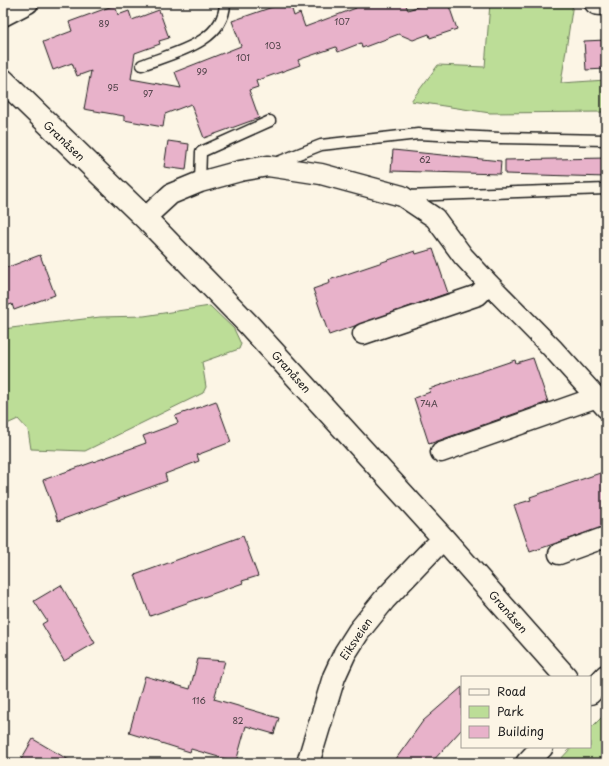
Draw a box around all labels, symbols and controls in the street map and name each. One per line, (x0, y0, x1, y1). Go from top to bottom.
house number: 107 (334, 14, 350, 28)
house number: 89 (99, 16, 109, 30)
house number: 103 (265, 38, 281, 52)
house number: 101 (236, 50, 250, 64)
house number: 99 (197, 64, 208, 78)
house number: 95 (107, 80, 119, 94)
house number: 97 (143, 86, 153, 100)
street label: Granåsen (40, 116, 89, 165)
house number: 62 (419, 152, 431, 166)
street label: Granåsen (268, 347, 315, 397)
house number: 74A (420, 396, 438, 410)
street label: Granåsen (485, 586, 532, 637)
street label: Eiksveien (335, 614, 376, 663)
legend (461, 676, 591, 748)
text: Road (497, 682, 526, 700)
house number: 116 (192, 693, 206, 707)
text: Park (497, 702, 524, 720)
house number: 82 (232, 713, 244, 727)
text: Building (497, 722, 544, 740)

